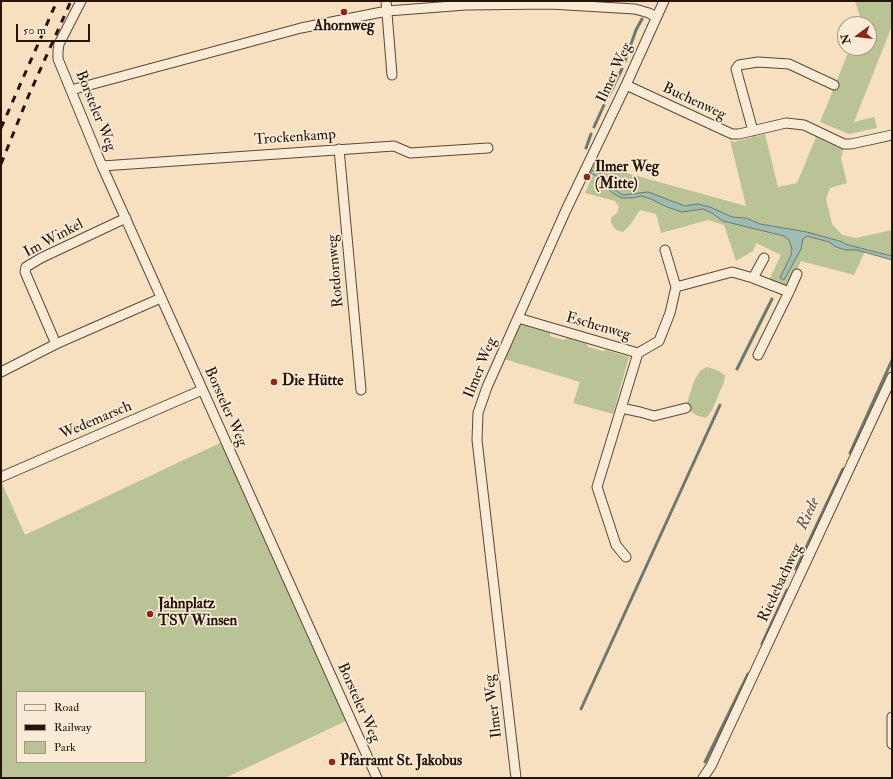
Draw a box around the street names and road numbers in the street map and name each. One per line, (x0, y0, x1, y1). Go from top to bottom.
street label: Ilmer Weg (593, 40, 637, 106)
street label: Borsteler Weg (71, 68, 119, 154)
street label: Buchenweg (659, 79, 729, 125)
street label: Trockenkamp (254, 126, 336, 150)
street label: Im Winkel (21, 216, 87, 262)
street label: Rotdornweg (324, 234, 348, 308)
street label: Eschenweg (564, 309, 632, 345)
street label: Ilmer Weg (461, 335, 501, 401)
street label: Borsteler Weg (199, 364, 251, 450)
street label: Wedemarsch (57, 398, 135, 444)
street label: Riedebachweg (755, 541, 807, 625)
street label: Borsteler Weg (332, 660, 384, 746)
street label: Ilmer Weg (481, 673, 507, 739)

